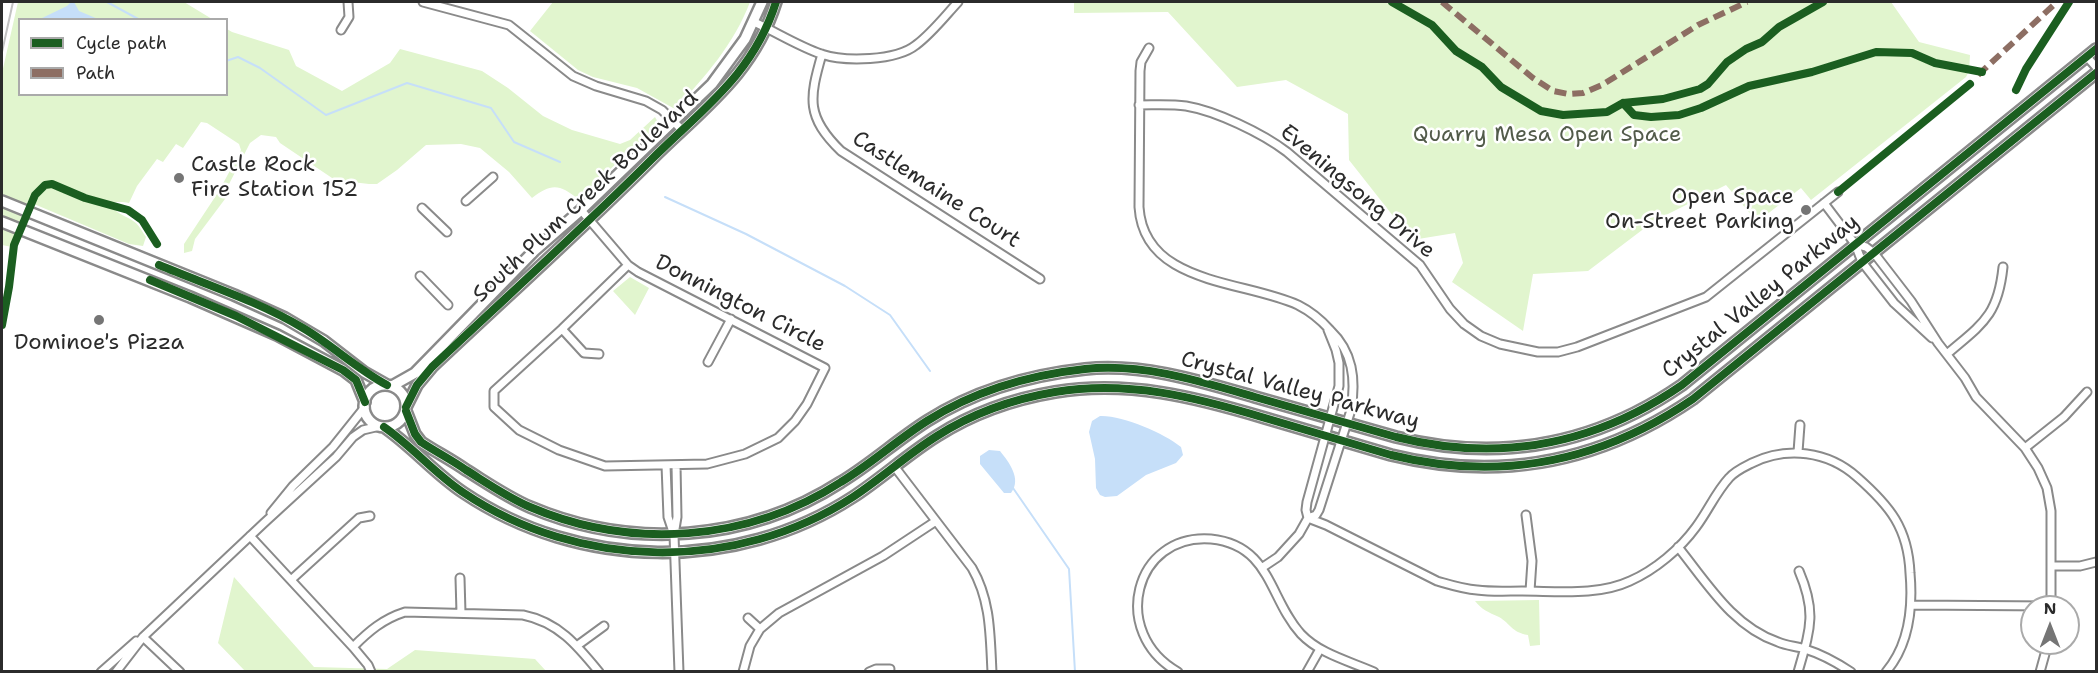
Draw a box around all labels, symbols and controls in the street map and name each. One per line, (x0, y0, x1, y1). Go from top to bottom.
legend (18, 18, 228, 96)
text: Cycle path (76, 31, 167, 55)
text: Path (76, 61, 115, 85)
street label: South Plum Creek Boulevard (468, 85, 704, 309)
street label: Eveningsong Drive (1274, 119, 1440, 265)
park label: Quarry Mesa Open Space (1413, 122, 1681, 148)
street label: Castlemaine Court (847, 126, 1025, 254)
place label: Castle Rock Fire Station 152 (191, 152, 358, 204)
marker: Castle Rock Fire Station 152 (172, 171, 186, 185)
place label: Open Space On-Street Parking (1605, 184, 1794, 236)
marker: Open Space On-Street Parking (1799, 203, 1813, 217)
street label: Crystal Valley Parkway (1657, 209, 1865, 385)
street label: Donnington Circle (650, 250, 830, 358)
marker: Dominoe's Pizza (92, 313, 106, 327)
place label: Dominoe's Pizza (14, 330, 184, 356)
street label: Crystal Valley Parkway (1178, 346, 1422, 436)
north arrow (2020, 595, 2080, 655)
text: N (2044, 598, 2056, 619)

